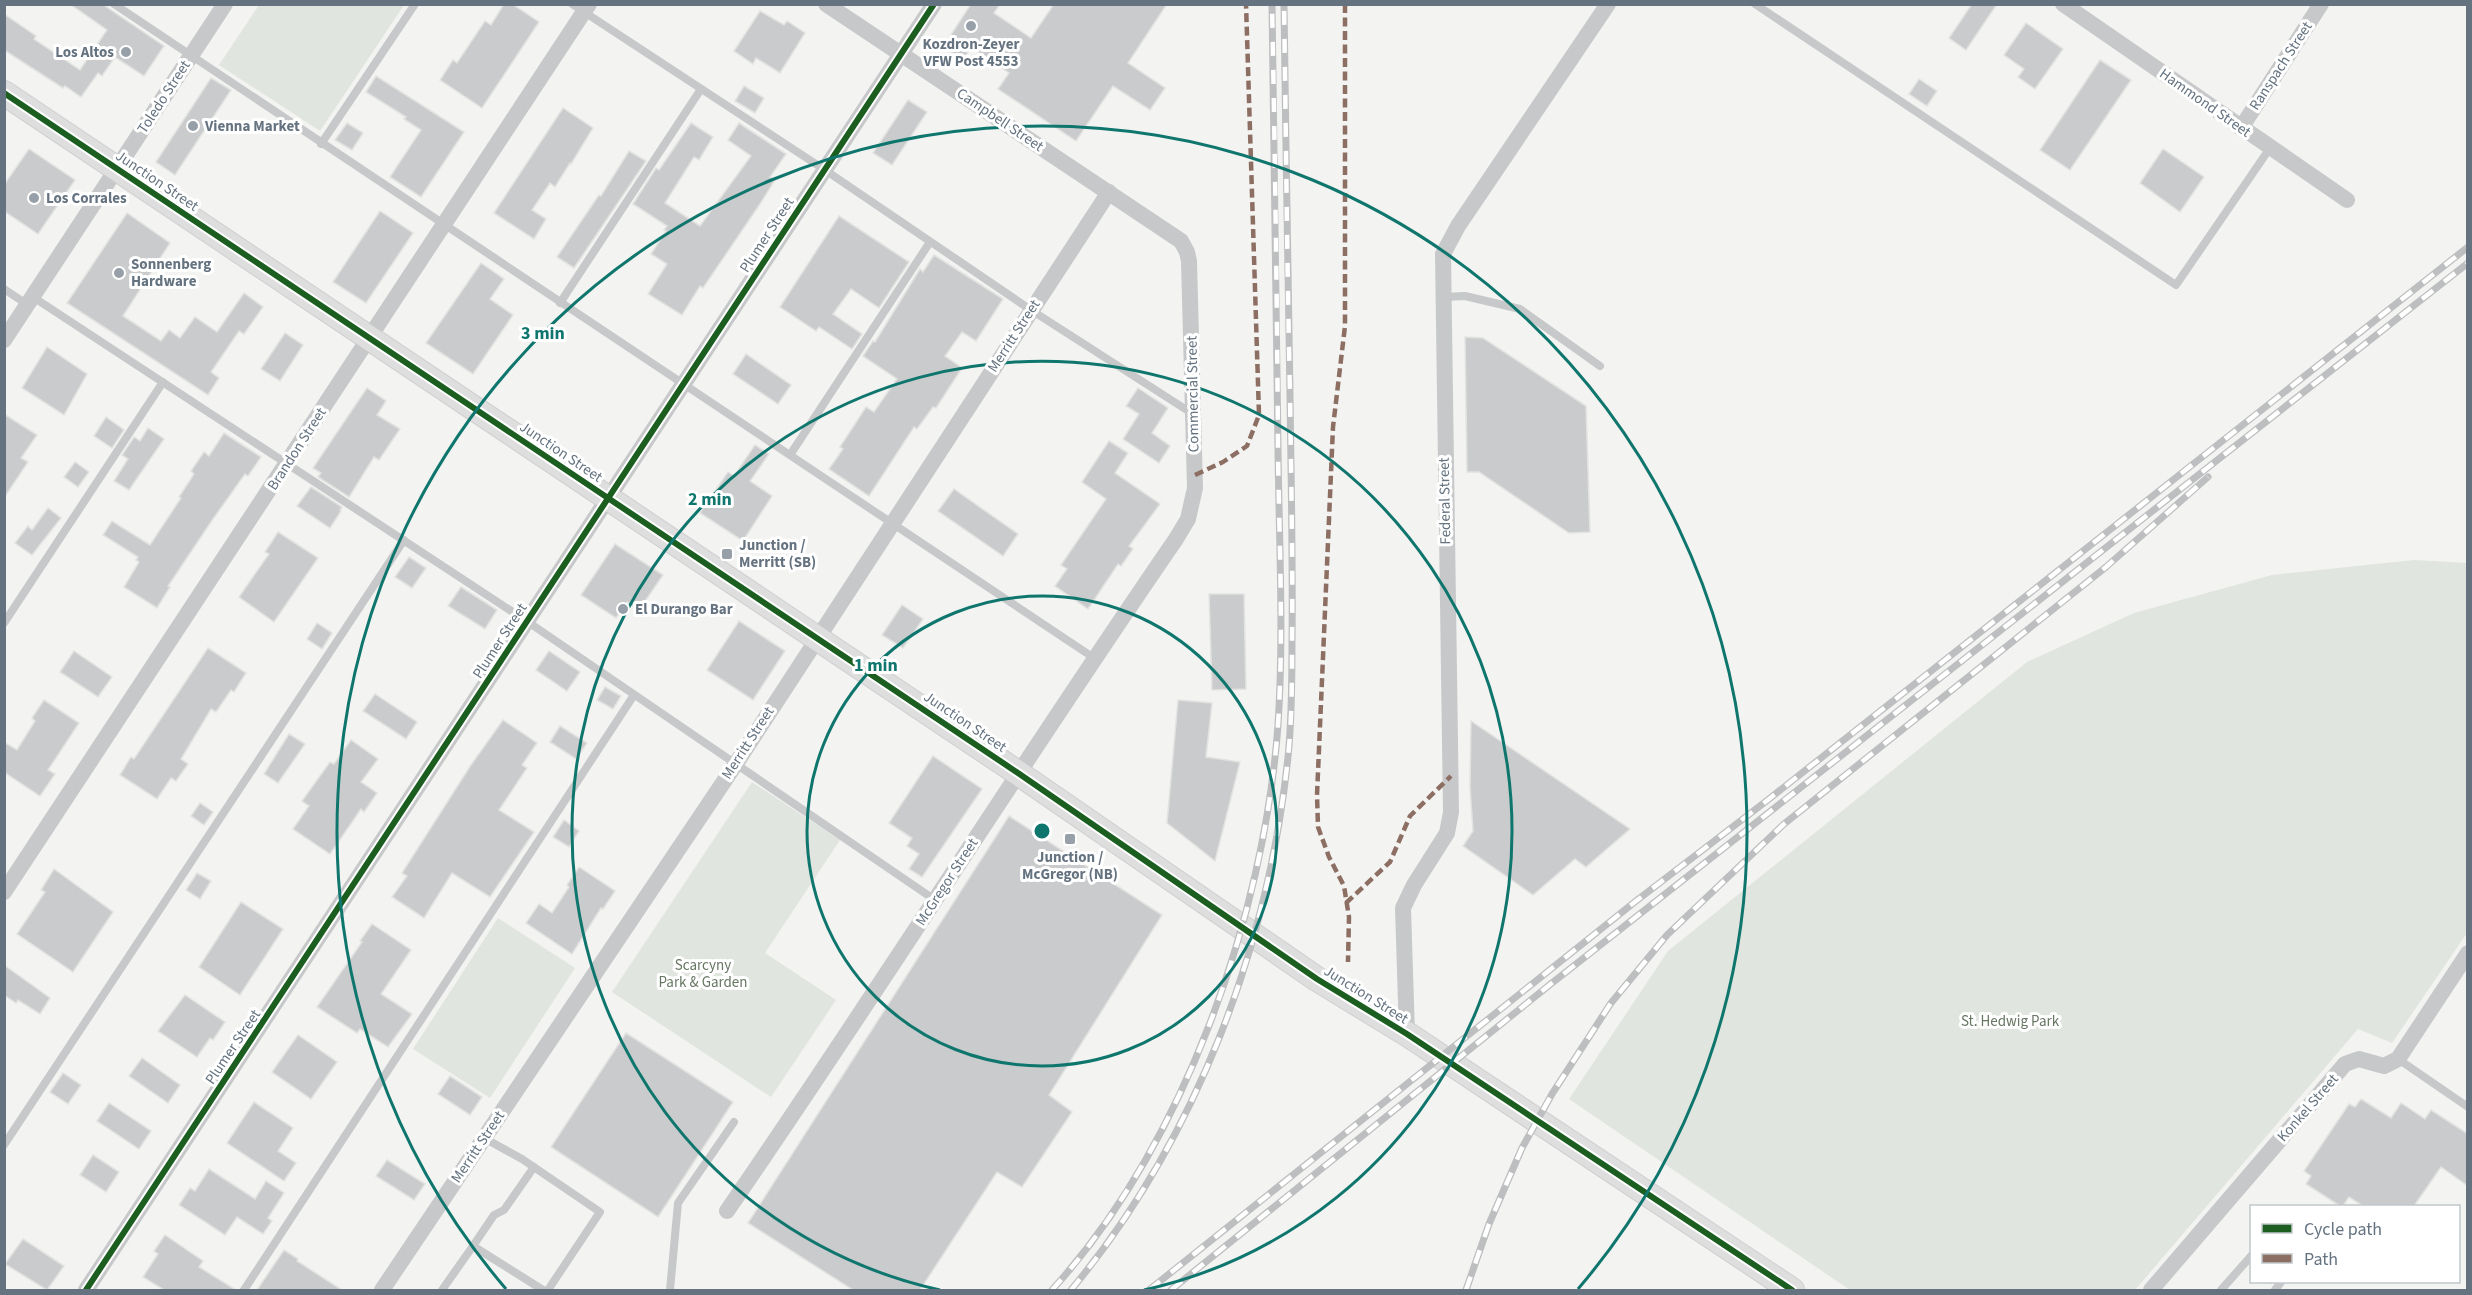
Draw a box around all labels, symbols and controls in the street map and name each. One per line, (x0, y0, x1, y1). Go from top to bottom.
street label: Ranspach Street (2244, 18, 2318, 114)
marker: Kozdron-Zeyer VFW Post 4553 (964, 19, 978, 33)
place label: Kozdron-Zeyer VFW Post 4553 (923, 34, 1019, 72)
place label: Los Altos (55, 42, 114, 63)
marker: Los Altos (119, 45, 133, 59)
street label: Toledo Street (132, 56, 196, 138)
street label: Hammond Street (2155, 64, 2255, 142)
street label: Campbell Street (952, 83, 1048, 157)
place label: Vienna Market (204, 116, 300, 137)
marker: Vienna Market (186, 119, 200, 133)
street label: Junction Street (111, 145, 203, 217)
place label: Los Corrales (46, 188, 127, 209)
marker: Los Corrales (27, 191, 41, 205)
street label: Plumer Street (735, 193, 799, 277)
place label: Sonnenberg Hardware (131, 254, 211, 292)
marker: Sonnenberg Hardware (112, 266, 126, 280)
street label: Merritt Street (983, 296, 1045, 376)
text: 3 min (521, 321, 565, 346)
street label: Commercial Street (1181, 336, 1205, 452)
street label: Brandon Street (262, 404, 332, 494)
street label: Junction Street (515, 416, 607, 488)
street label: Federal Street (1434, 457, 1456, 545)
text: 2 min (688, 487, 732, 512)
place label: Junction / Merritt (SB) (739, 535, 816, 573)
marker: Junction / Merritt (SB) (720, 547, 734, 561)
street label: Plumer Street (468, 599, 532, 683)
place label: El Durango Bar (635, 599, 733, 620)
marker: El Durango Bar (616, 602, 630, 616)
text: 1 min (854, 653, 898, 678)
street label: Junction Street (919, 686, 1011, 758)
street label: Merritt Street (717, 703, 779, 783)
centre of rings (1032, 821, 1052, 841)
marker: Junction / McGregor (NB) (1063, 832, 1077, 846)
street label: McGregor Street (911, 834, 983, 930)
place label: Junction / McGregor (NB) (1022, 847, 1118, 885)
park label: Scarcyny Park & Garden (658, 955, 748, 993)
street label: Junction Street (1320, 961, 1412, 1029)
street label: Plumer Street (200, 1005, 266, 1089)
park label: St. Hedwig Park (1961, 1011, 2060, 1032)
street label: Konkel Street (2273, 1069, 2343, 1147)
street label: Merritt Street (446, 1107, 510, 1187)
legend (2250, 1205, 2460, 1283)
text: Cycle path (2304, 1217, 2382, 1242)
text: Path (2304, 1247, 2338, 1272)

